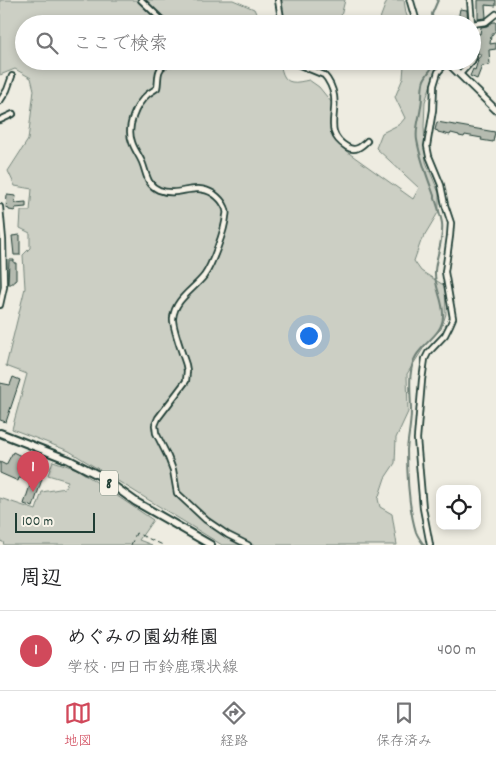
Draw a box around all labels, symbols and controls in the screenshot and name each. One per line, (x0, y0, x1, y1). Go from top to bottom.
search box (15, 15, 481, 70)
icon: search (33, 29, 61, 57)
text: ここで検索 (73, 32, 168, 59)
your location (296, 323, 322, 349)
pin: 1 (17, 451, 49, 492)
road number: 8 (100, 470, 118, 496)
map controls (436, 485, 481, 530)
button: locate (436, 485, 481, 530)
scale bar (15, 510, 95, 533)
text: 100 m (22, 512, 53, 532)
text: 周辺 (20, 565, 62, 595)
text: めぐみの園幼稚園 (67, 626, 219, 653)
text: 1 (34, 639, 38, 662)
text: 400 m (437, 639, 476, 662)
text: 学校 · 四日市鈴鹿環状線 (67, 657, 238, 680)
tab: 地図 (64, 699, 92, 752)
tab: 経路 (220, 699, 248, 752)
tab: 保存済み (376, 699, 432, 752)

